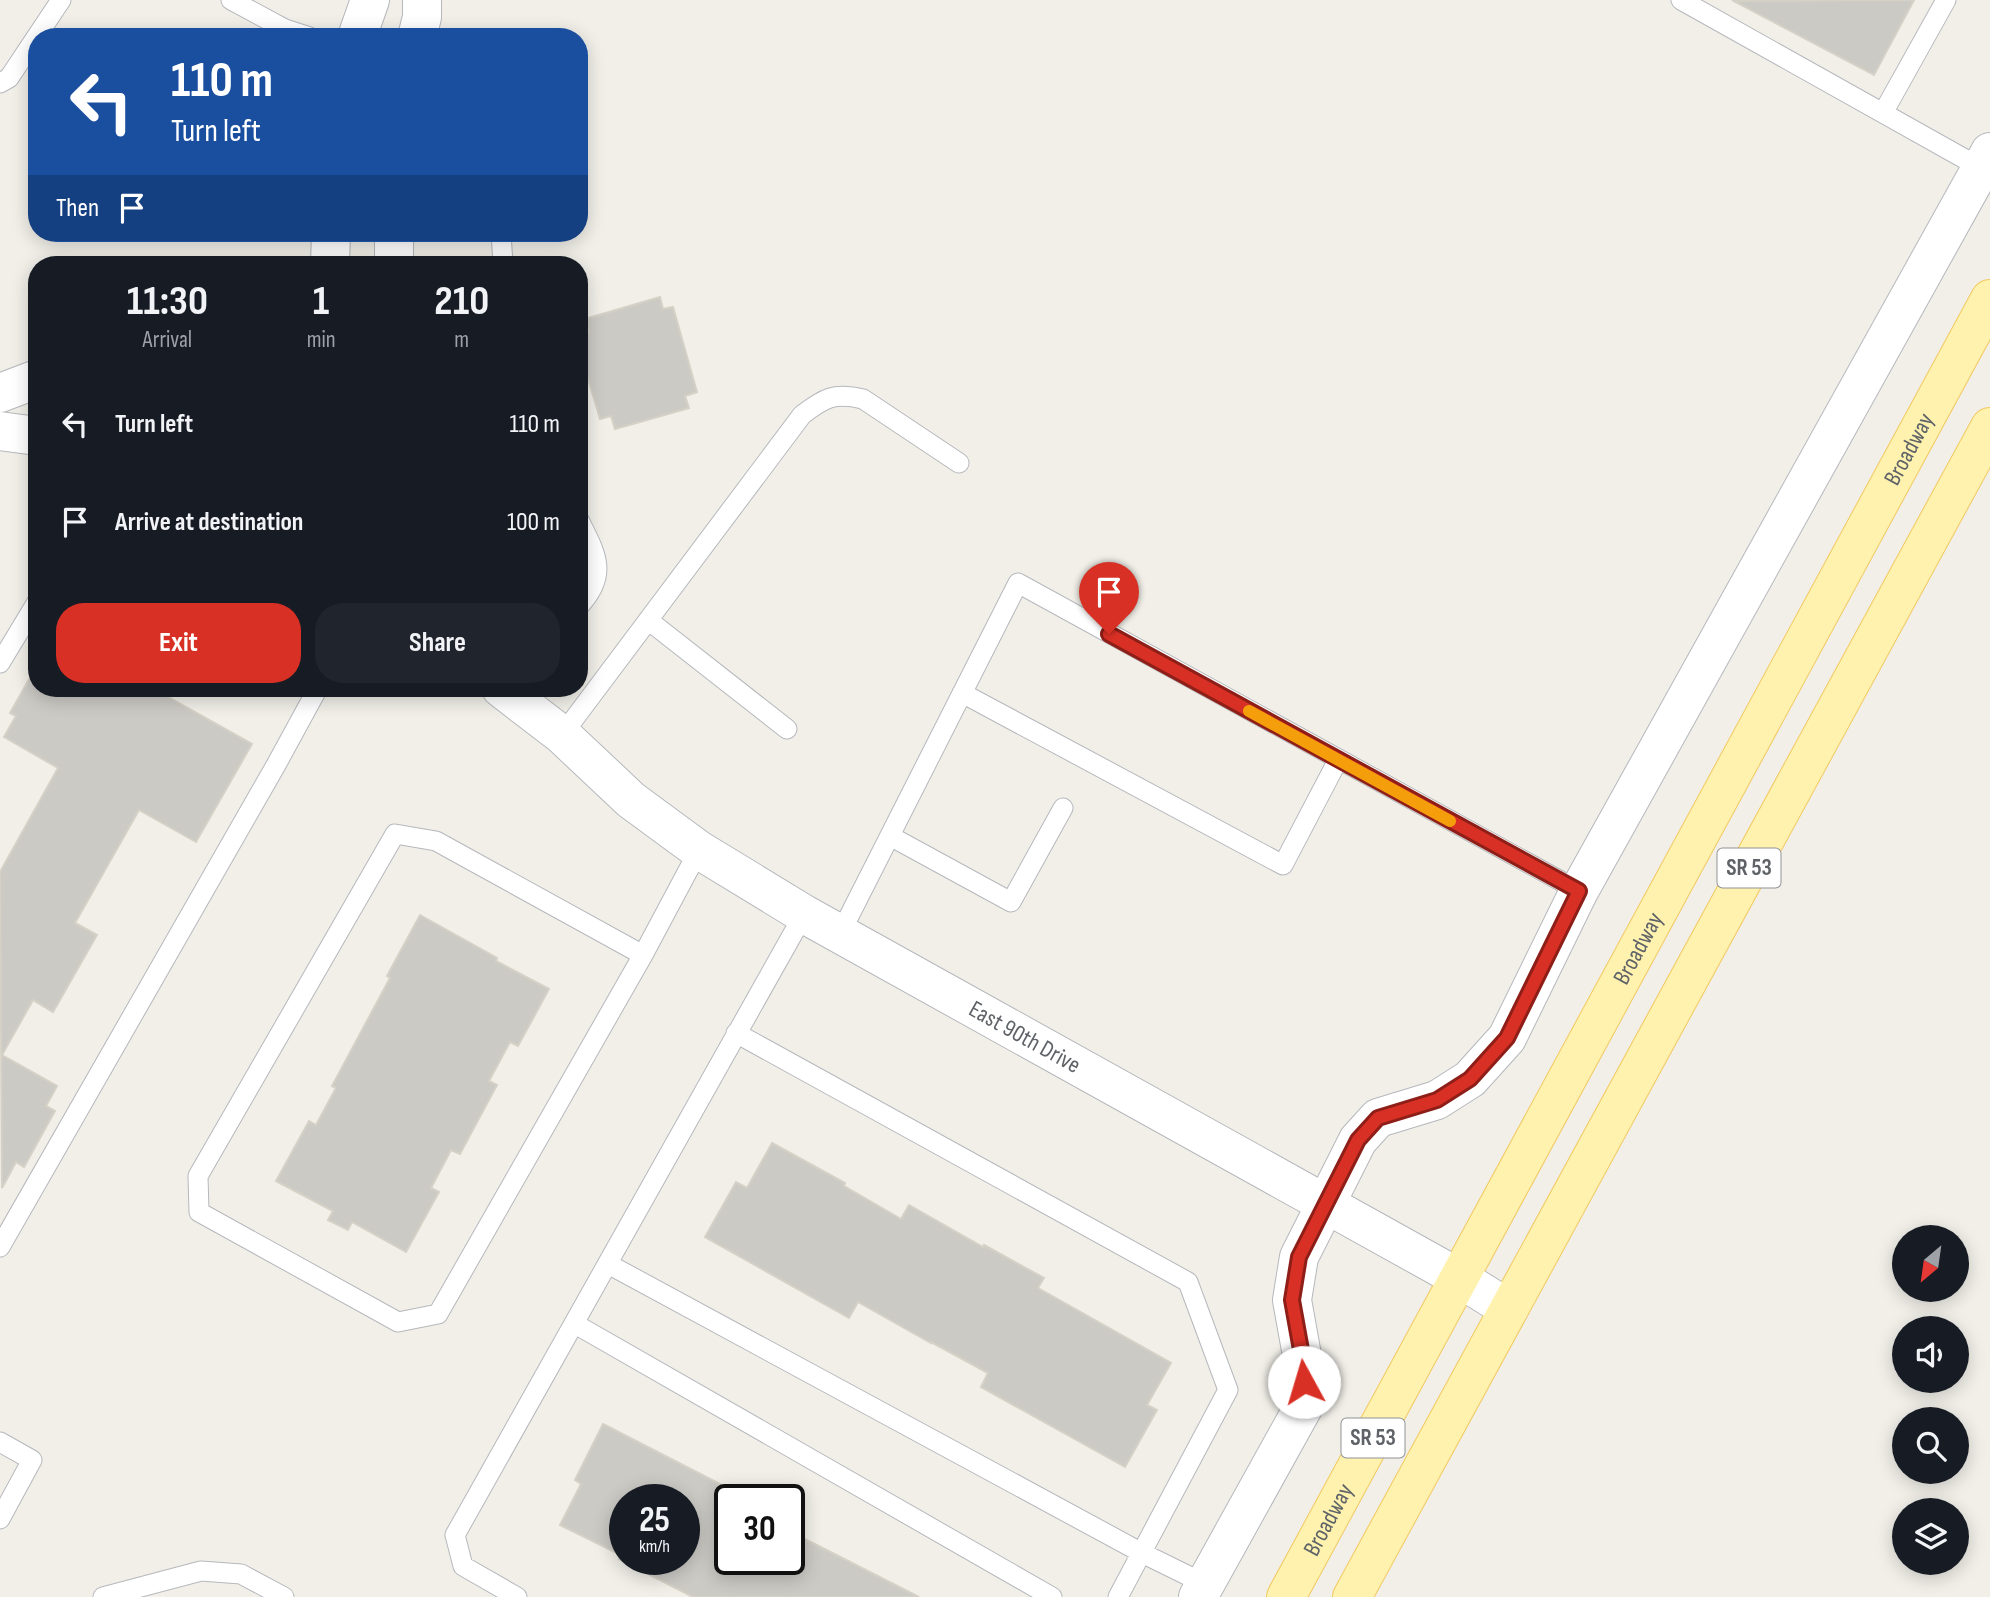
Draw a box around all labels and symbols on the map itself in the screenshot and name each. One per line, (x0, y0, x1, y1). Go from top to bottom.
street label: Broadway (1877, 408, 1940, 490)
pin (1079, 562, 1139, 634)
road number: SR 53 (1718, 848, 1780, 888)
street label: Broadway (1607, 907, 1669, 989)
street label: East 90th Drive (964, 994, 1086, 1079)
north arrow (1892, 1225, 1969, 1302)
position arrow (1267, 1345, 1341, 1419)
road number: SR 53 (1342, 1418, 1404, 1457)
street label: Broadway (1297, 1478, 1359, 1561)
speed limit sign: 30 (714, 1484, 805, 1575)

